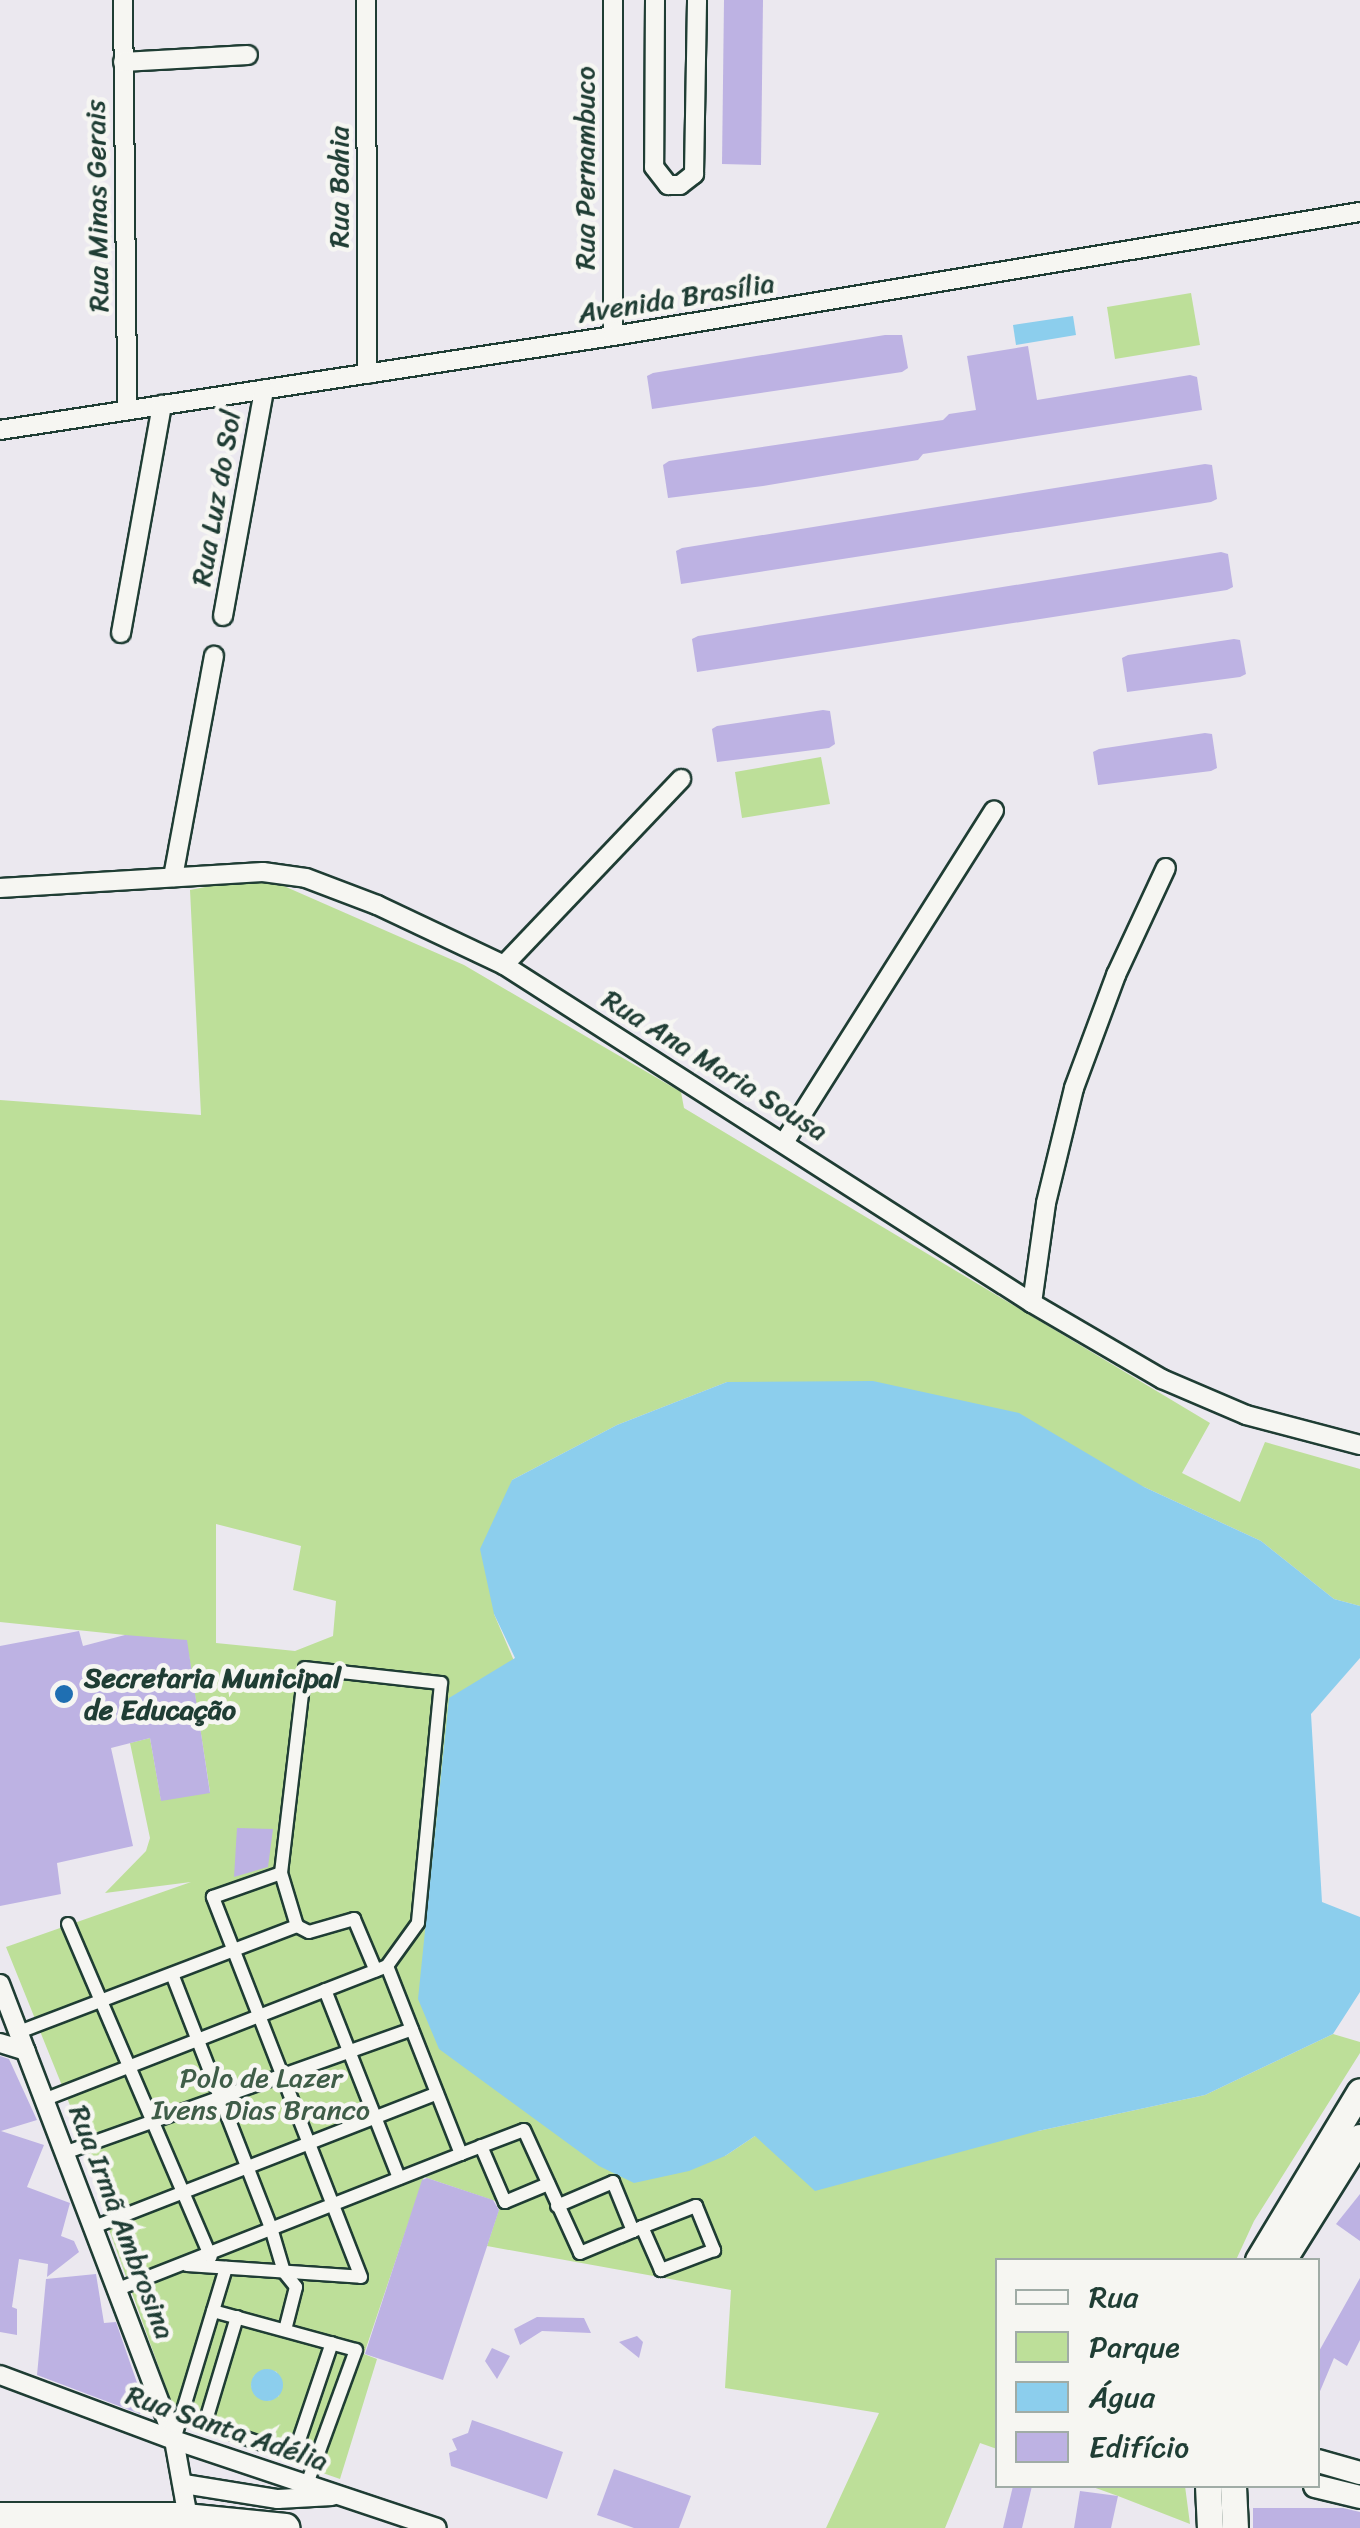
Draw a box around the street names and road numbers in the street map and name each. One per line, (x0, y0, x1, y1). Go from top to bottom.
street label: Rua Pernambuco (568, 65, 602, 271)
street label: Rua Minas Gerais (78, 100, 116, 312)
street label: Rua Bahia (322, 126, 356, 248)
street label: Avenida Brasília (575, 266, 777, 330)
street label: Rua Luz do Sol (184, 407, 248, 589)
street label: Rua Ana Maria Sousa (596, 982, 834, 1148)
street label: Rua Irmã Ambrosina (62, 2100, 182, 2344)
street label: Rua Santa Adélia (122, 2378, 332, 2478)

